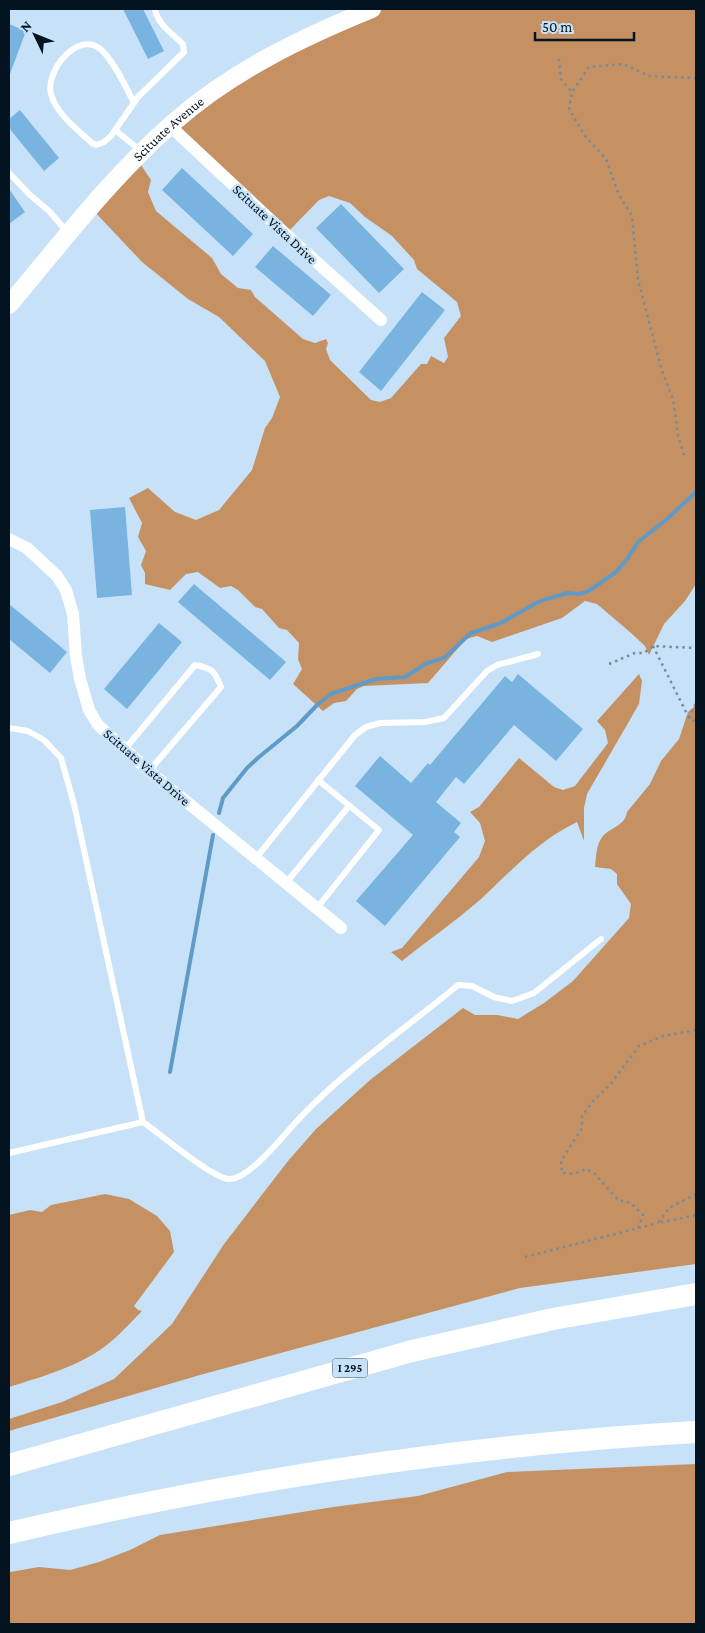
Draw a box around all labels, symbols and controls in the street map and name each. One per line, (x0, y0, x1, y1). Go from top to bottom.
north arrow (10, 10, 60, 60)
scale bar (535, 10, 634, 42)
text: N (16, 17, 35, 35)
text: 50 m (542, 19, 572, 35)
street label: Scituate Avenue (130, 93, 207, 164)
street label: Scituate Vista Drive (230, 181, 320, 267)
street label: Scituate Vista Drive (101, 725, 193, 809)
road number: I 295 (332, 1359, 368, 1378)

